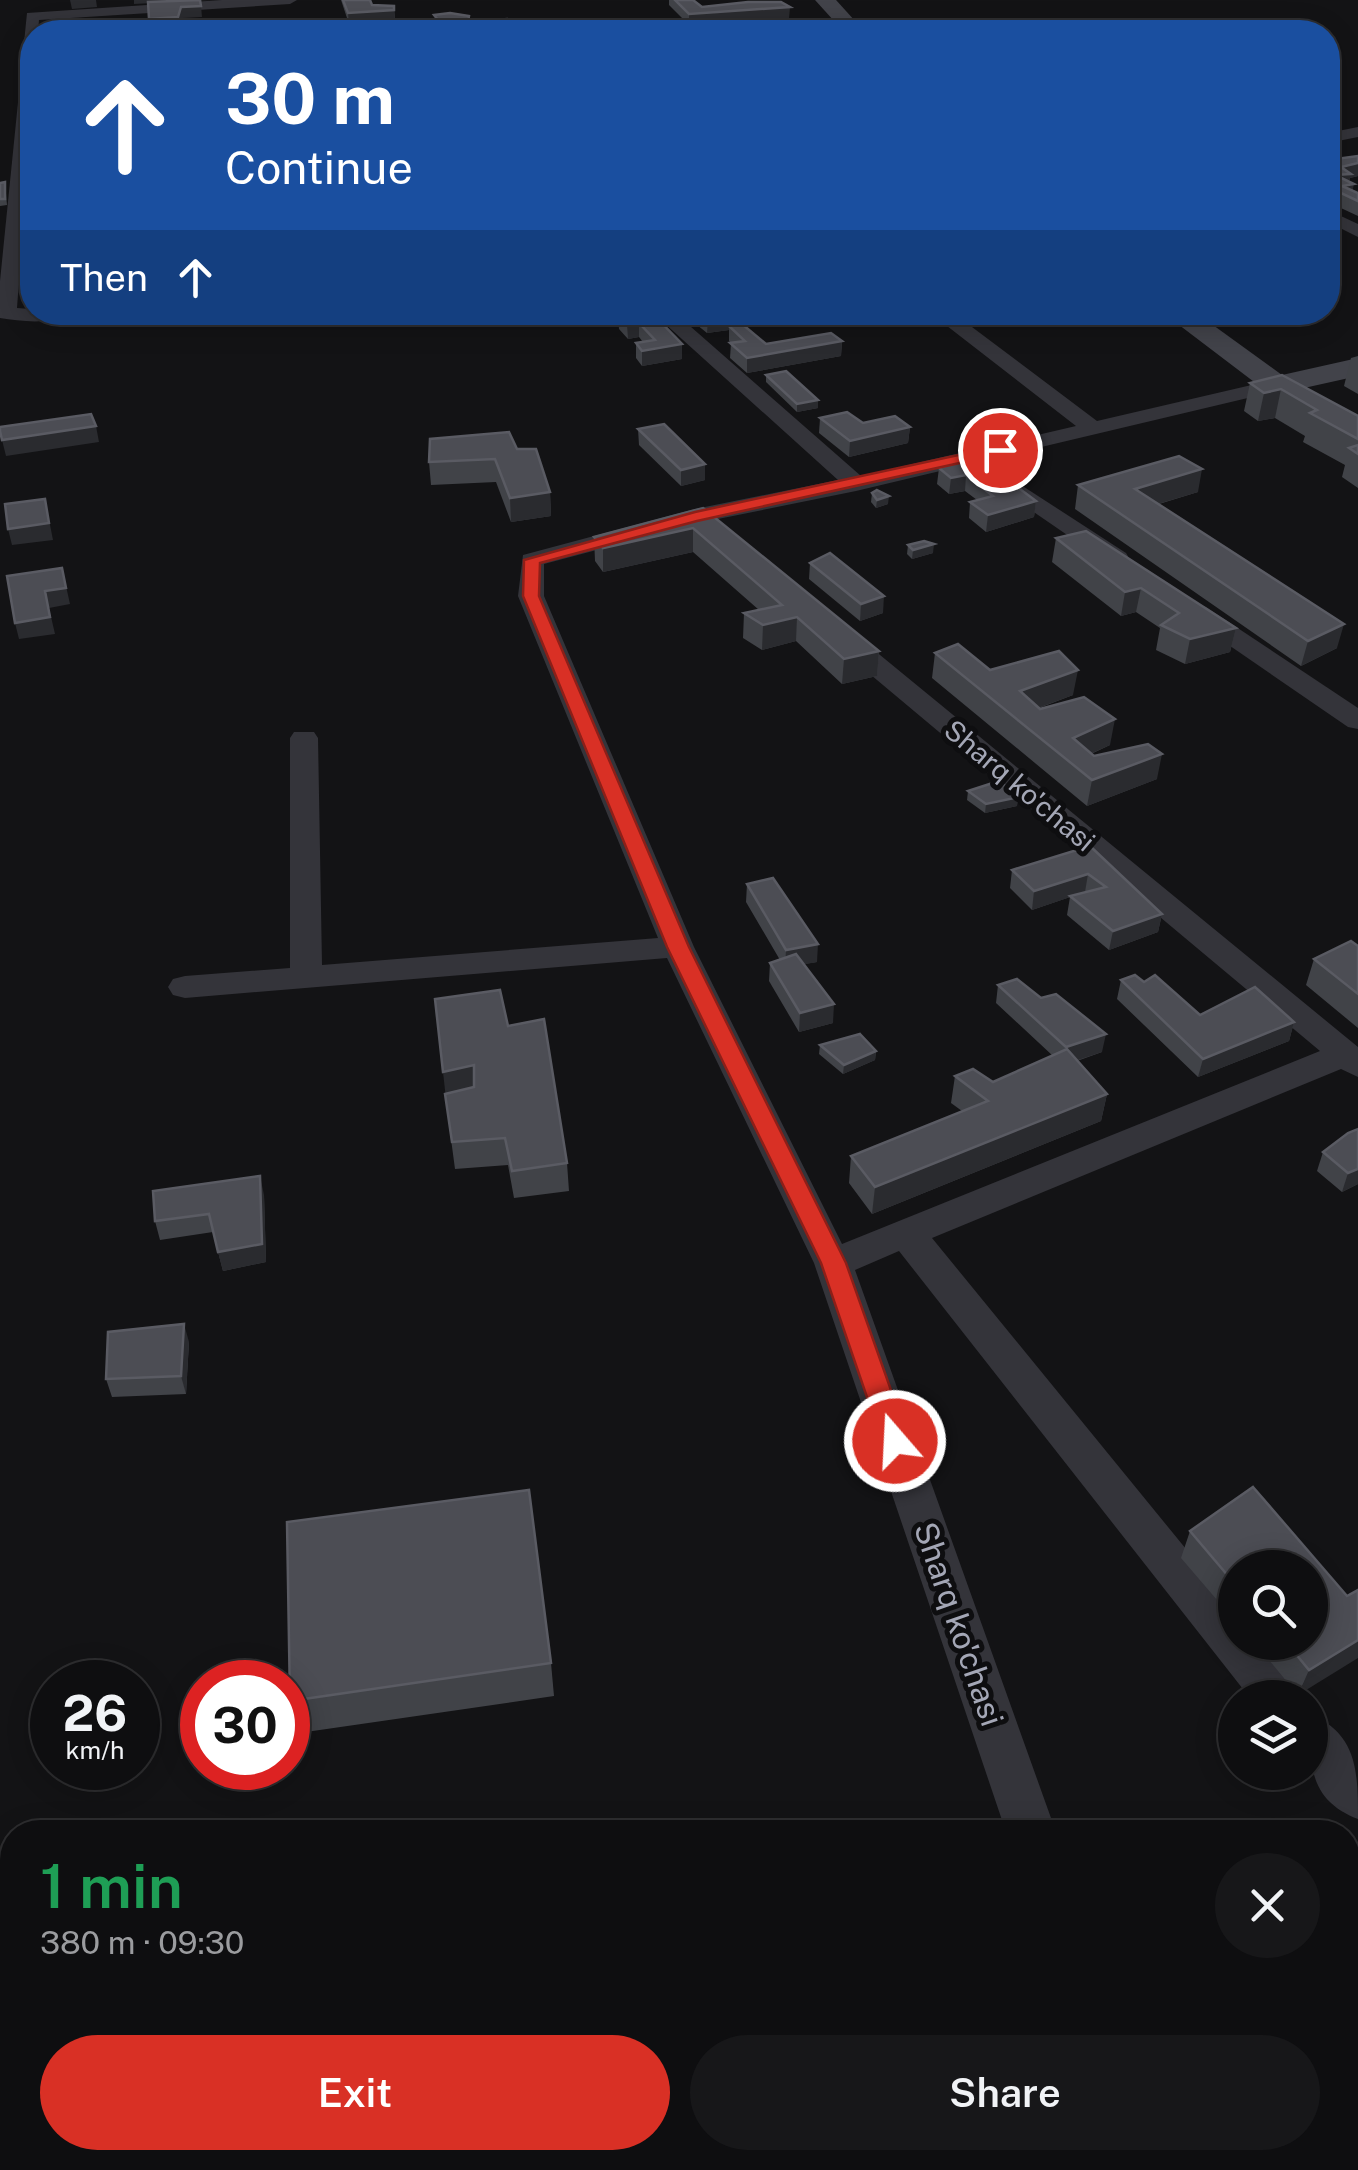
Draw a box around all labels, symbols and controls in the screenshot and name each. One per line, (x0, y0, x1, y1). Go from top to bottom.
text: 30 m (225, 57, 395, 140)
icon: ahead (60, 60, 190, 190)
text: Continue (225, 141, 413, 194)
icon: ahead (168, 250, 223, 305)
text: Then (60, 255, 148, 300)
pin (958, 408, 1043, 493)
icon: arrive (973, 423, 1028, 478)
street label: Sharq ko'chasi (938, 712, 1102, 858)
position arrow (843, 1389, 947, 1493)
street label: Sharq ko'chasi (907, 1517, 1011, 1731)
map controls (1218, 1550, 1328, 1790)
button: search (1218, 1550, 1328, 1660)
speed limit sign: 30 (180, 1660, 310, 1790)
button: layers (1218, 1680, 1328, 1790)
text: 26 (63, 1683, 127, 1742)
text: km/h (66, 1735, 124, 1765)
text: 1 min (40, 1851, 183, 1922)
button: close (1215, 1853, 1320, 1958)
text: 380 m · 09:30 (40, 1924, 244, 1961)
button: Exit (40, 2035, 670, 2150)
button: Share (690, 2035, 1320, 2150)

